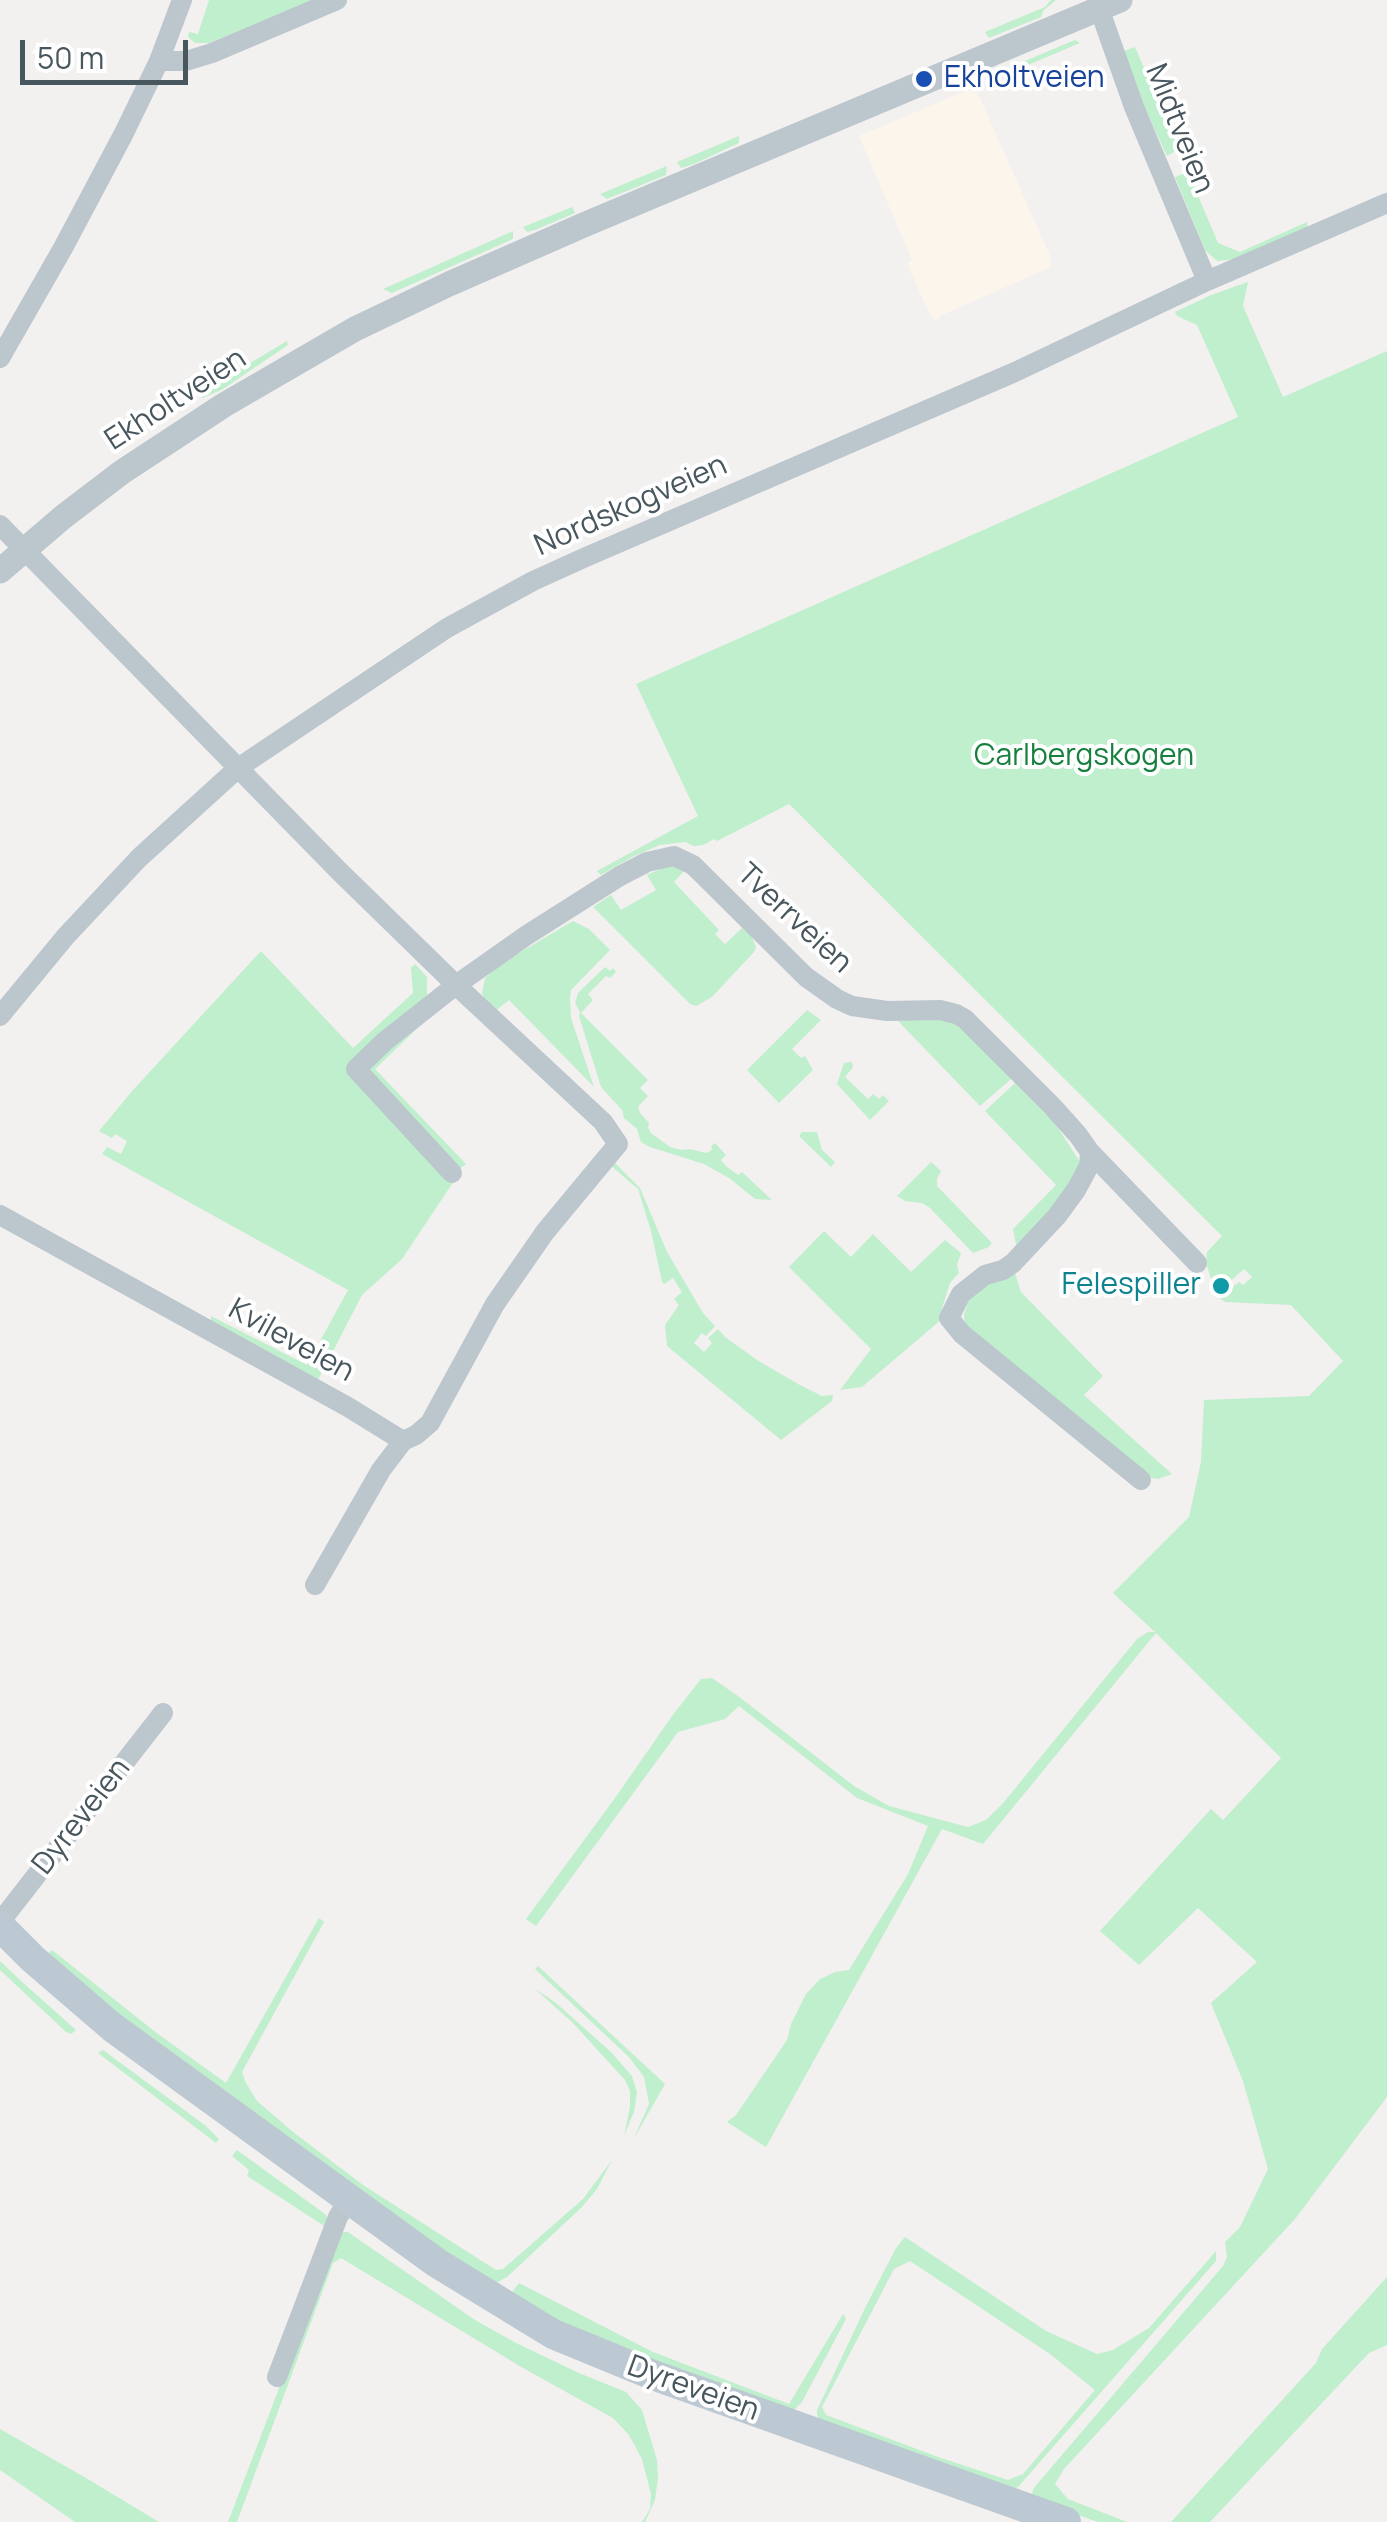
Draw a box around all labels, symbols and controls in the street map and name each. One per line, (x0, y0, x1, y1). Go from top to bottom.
scale bar (25, 20, 192, 82)
text: 50 m (37, 37, 104, 78)
street label: Midtveien (1137, 59, 1221, 199)
place label: Ekholtveien (944, 61, 1105, 97)
marker: Ekholtveien (913, 68, 935, 90)
street label: Ekholtveien (99, 341, 253, 459)
street label: Nordskogveien (529, 448, 733, 564)
park label: Carlbergskogen (974, 739, 1194, 775)
street label: Tverrveien (729, 857, 859, 981)
place label: Felespiller (1061, 1268, 1201, 1304)
marker: Felespiller (1210, 1275, 1232, 1297)
street label: Kvileveien (222, 1292, 360, 1390)
street label: Dyreveien (25, 1752, 139, 1882)
street label: Dyreveien (622, 2349, 764, 2429)

